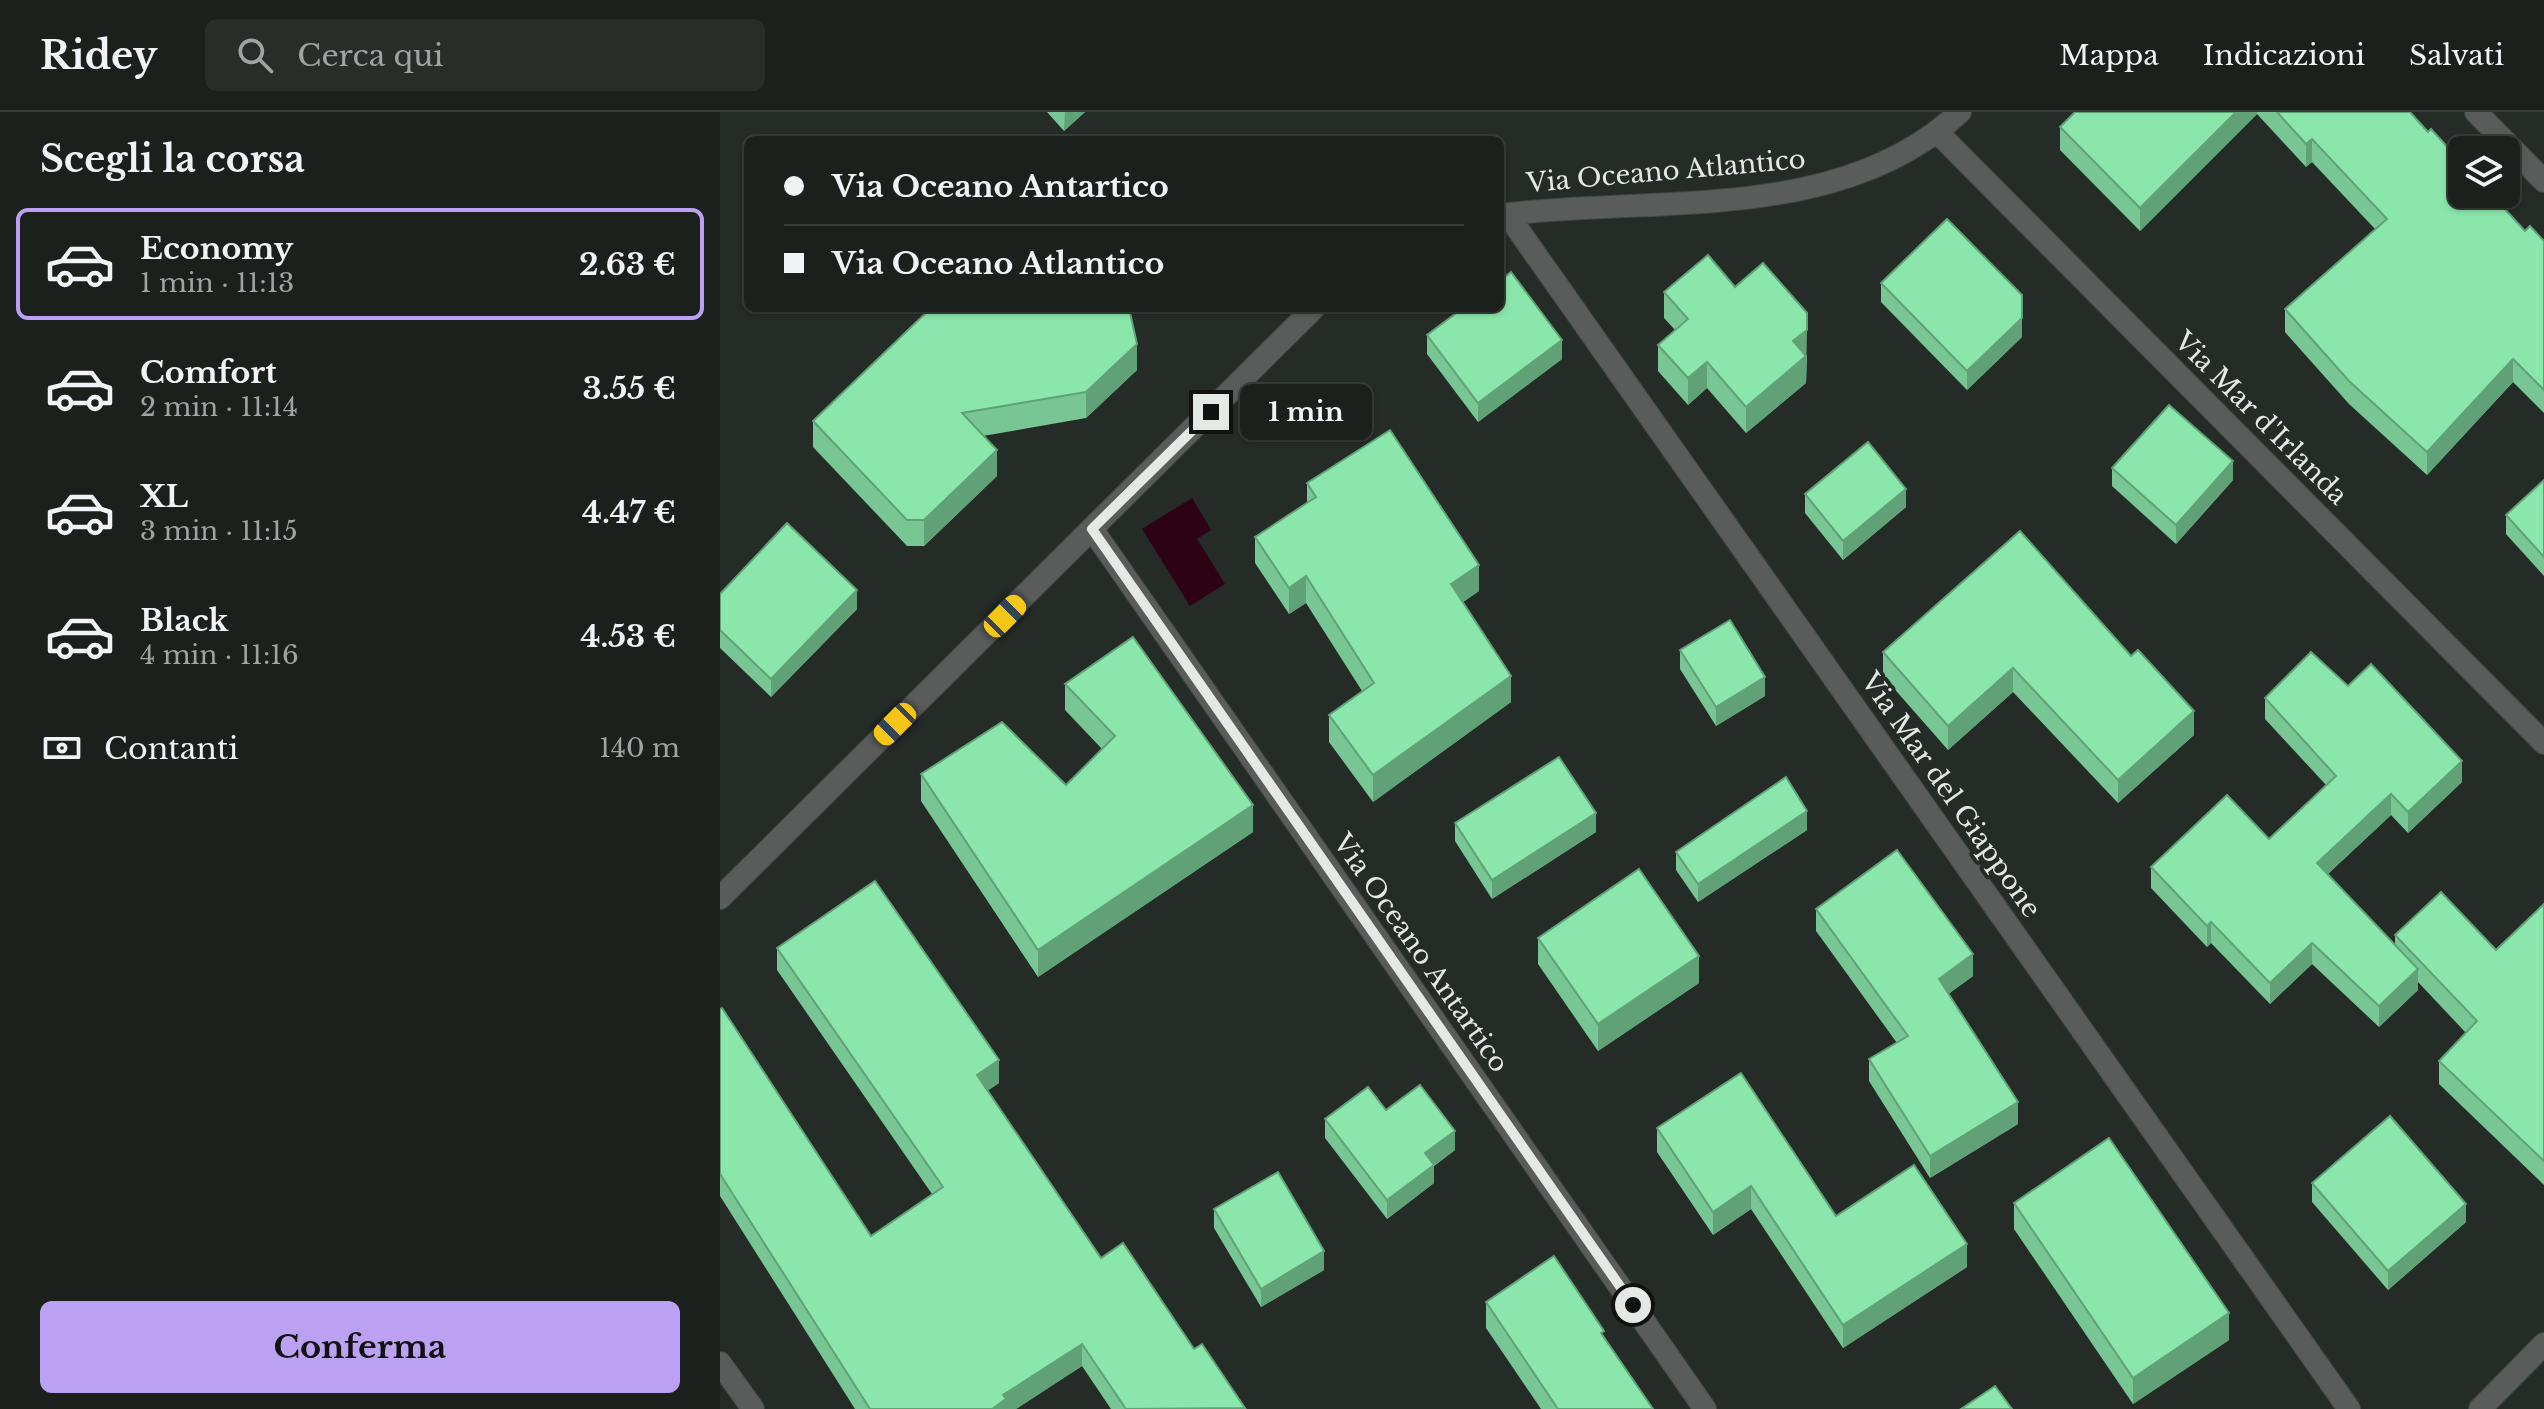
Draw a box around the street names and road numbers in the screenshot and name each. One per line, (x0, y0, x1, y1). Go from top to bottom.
street label: Via Oceano Atlantico (1524, 143, 1807, 199)
street label: Via Mar d'Irlanda (2167, 324, 2355, 512)
street label: Via Mar del Giappone (1854, 665, 2048, 924)
street label: Via Oceano Antartico (1326, 827, 1516, 1079)

